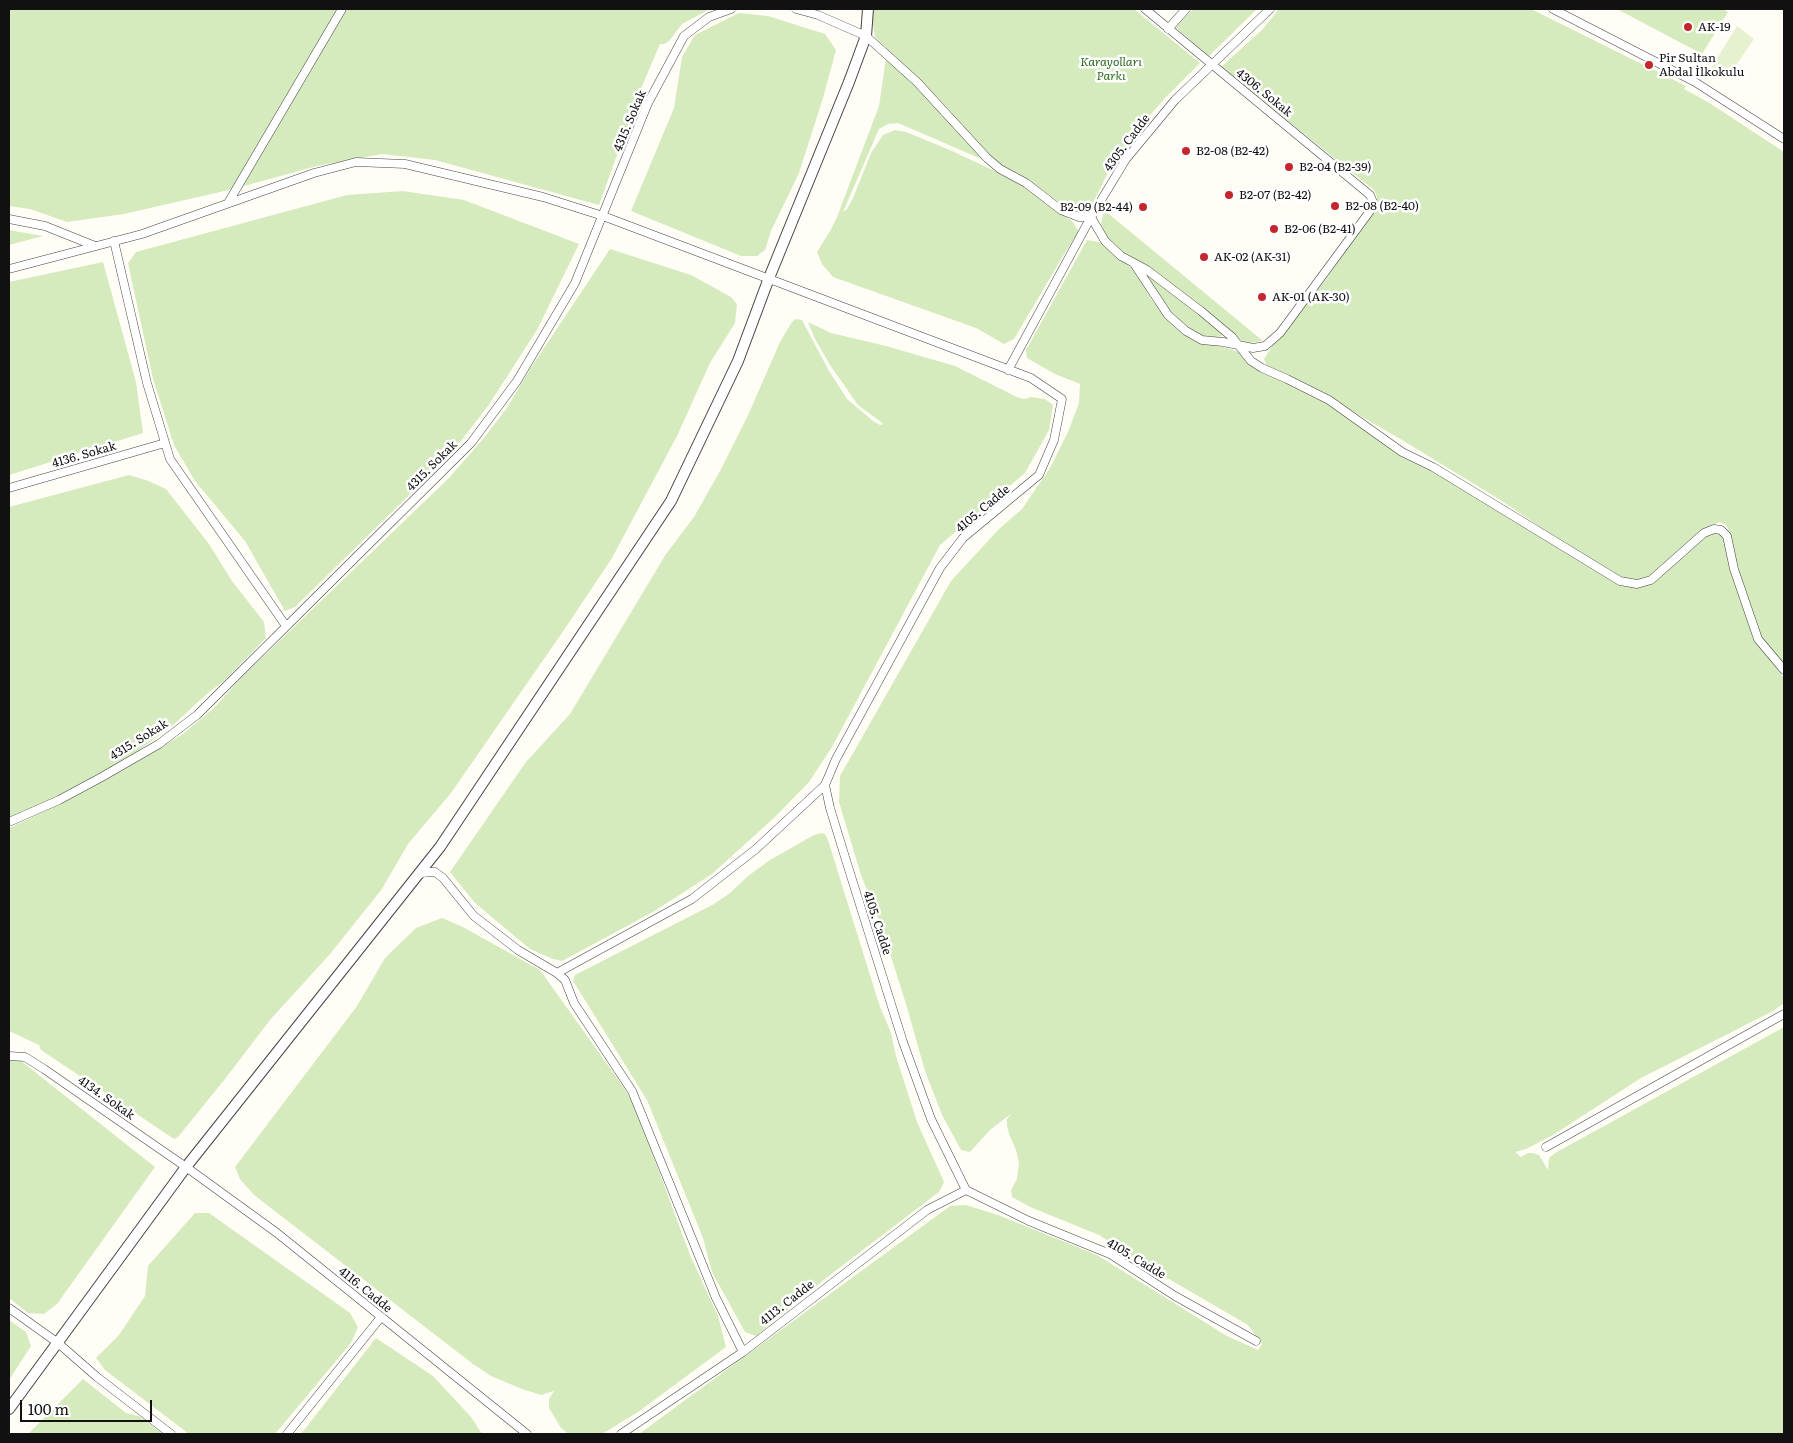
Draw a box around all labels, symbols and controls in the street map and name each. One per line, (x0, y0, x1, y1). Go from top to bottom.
place label: AK-19 (1698, 20, 1731, 34)
marker: AK-19 (1682, 21, 1694, 33)
place label: Pir Sultan Abdal İlkokulu (1659, 51, 1744, 79)
park label: Karayolları Parkı (1080, 55, 1142, 83)
marker: Pir Sultan Abdal İlkokulu (1643, 59, 1655, 71)
street label: 4306. Sokak (1233, 66, 1295, 120)
street label: 4315. Sokak (611, 88, 649, 154)
street label: 4305. Cadde (1101, 112, 1153, 174)
place label: B2-08 (B2-42) (1196, 144, 1269, 158)
marker: B2-08 (B2-42) (1180, 145, 1192, 157)
place label: B2-04 (B2-39) (1299, 160, 1371, 174)
marker: B2-04 (B2-39) (1283, 161, 1295, 173)
place label: B2-07 (B2-42) (1239, 188, 1312, 202)
marker: B2-07 (B2-42) (1223, 189, 1235, 201)
place label: B2-08 (B2-40) (1345, 199, 1419, 213)
place label: B2-09 (B2-44) (1060, 200, 1133, 214)
marker: B2-08 (B2-40) (1329, 200, 1341, 212)
marker: B2-09 (B2-44) (1137, 201, 1149, 213)
place label: B2-06 (B2-41) (1284, 222, 1356, 236)
marker: B2-06 (B2-41) (1268, 223, 1280, 235)
place label: AK-02 (AK-31) (1214, 250, 1291, 264)
marker: AK-02 (AK-31) (1198, 251, 1210, 263)
place label: AK-01 (AK-30) (1272, 290, 1350, 304)
marker: AK-01 (AK-30) (1256, 291, 1268, 303)
street label: 4315. Sokak (404, 438, 460, 494)
street label: 4136. Sokak (50, 439, 118, 471)
street label: 4105. Cadde (953, 482, 1013, 536)
street label: 4315. Sokak (107, 717, 171, 763)
street label: 4105. Cadde (860, 889, 894, 957)
street label: 4134. Sokak (75, 1073, 137, 1123)
street label: 4105. Cadde (1104, 1236, 1168, 1282)
street label: 4116. Cadde (335, 1264, 395, 1316)
street label: 4113. Cadde (757, 1277, 817, 1329)
scale bar (22, 1390, 155, 1422)
text: 100 m (28, 1397, 69, 1420)

